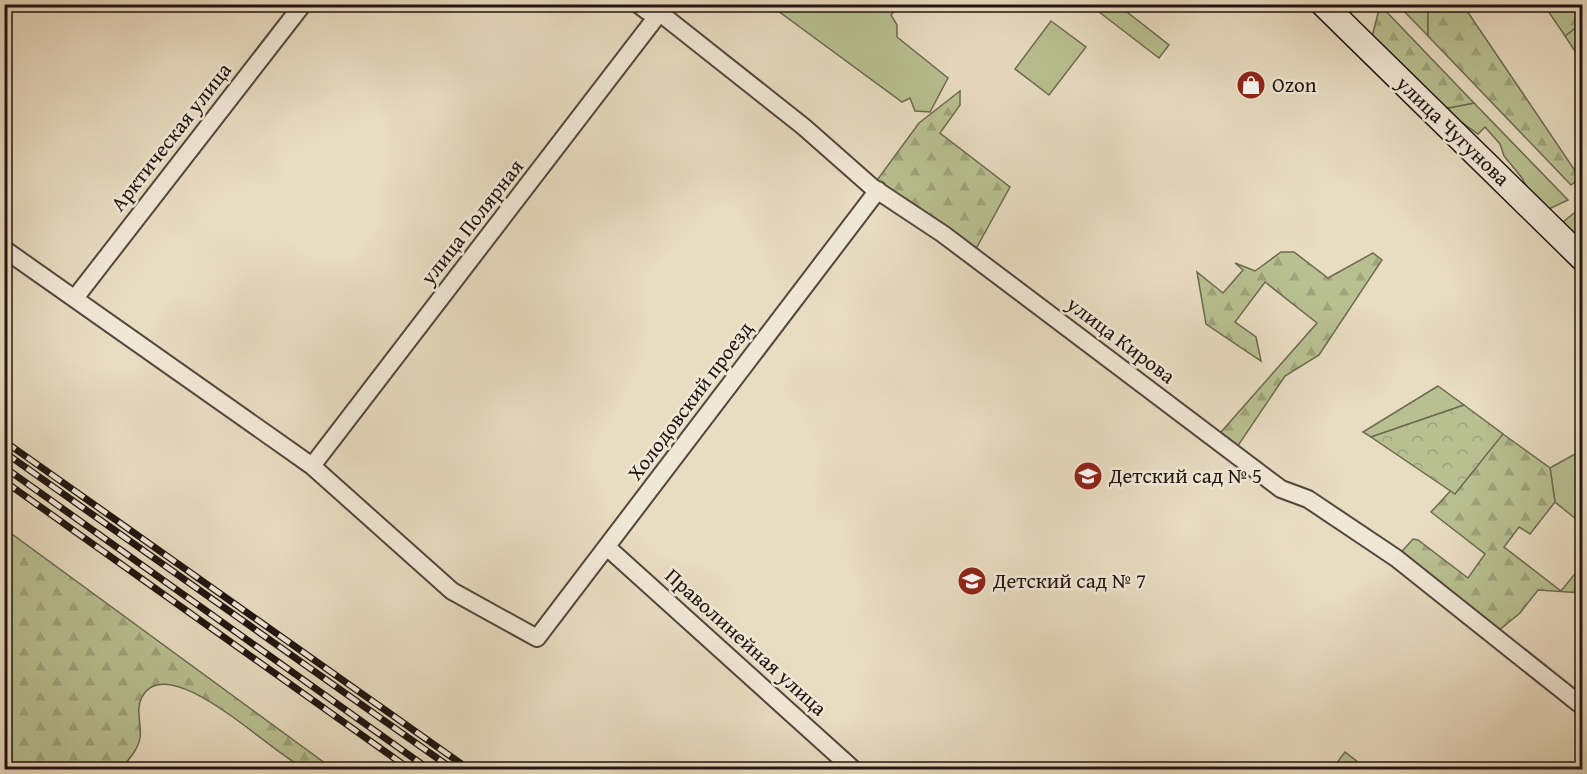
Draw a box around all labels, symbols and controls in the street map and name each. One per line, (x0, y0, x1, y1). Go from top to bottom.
street label: Арктическая улица (103, 56, 239, 218)
street label: улица Чугунова (1389, 68, 1517, 193)
shop icon: Ozon (1235, 69, 1267, 101)
place label: Ozon (1272, 69, 1317, 100)
street label: улица Полярная (412, 152, 531, 292)
street label: улица Кирова (1060, 288, 1182, 391)
street label: Холодовский проезд (619, 314, 760, 487)
school or university icon: Детский сад № 5 (1072, 460, 1104, 492)
place label: Детский сад № 5 (1108, 460, 1262, 491)
street label: Праволинейная улица (658, 560, 834, 723)
school or university icon: Детский сад № 7 (956, 565, 988, 597)
place label: Детский сад № 7 (992, 565, 1146, 596)

